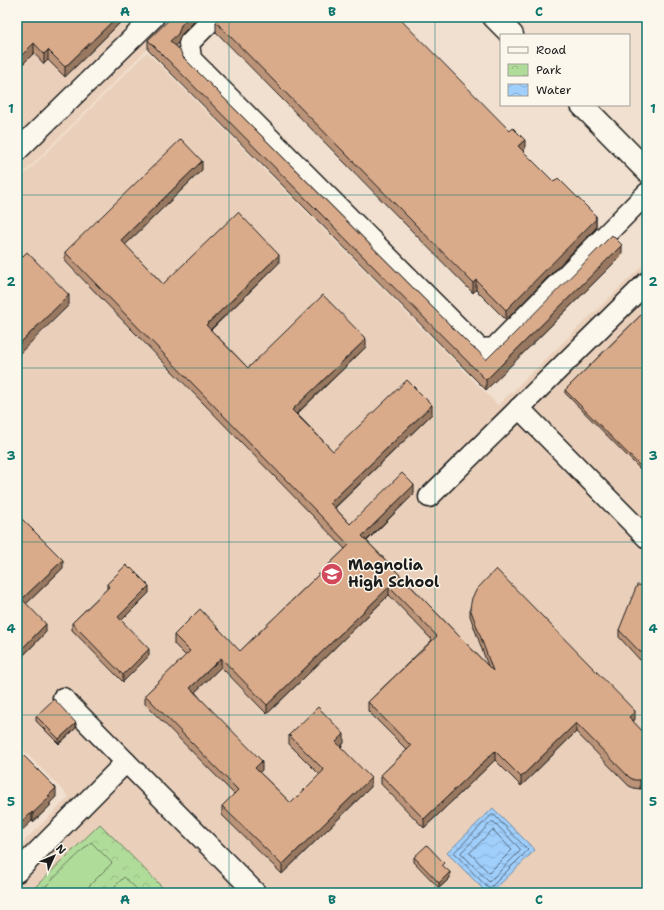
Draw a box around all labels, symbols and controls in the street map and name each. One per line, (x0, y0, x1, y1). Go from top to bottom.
text: A (120, 3, 130, 20)
text: B (328, 3, 336, 20)
text: C (535, 3, 543, 20)
legend (500, 34, 630, 106)
text: Road (536, 42, 567, 58)
text: Park (536, 62, 562, 78)
text: Water (536, 82, 572, 98)
text: 1 (8, 100, 14, 117)
text: 1 (650, 100, 656, 117)
text: 2 (6, 273, 16, 290)
text: 2 (648, 273, 658, 290)
text: 3 (6, 447, 16, 464)
text: 3 (648, 447, 658, 464)
place label: Magnolia High School (348, 555, 439, 592)
school or university icon: Magnolia High School (319, 561, 345, 587)
text: 4 (6, 620, 16, 637)
text: 4 (648, 620, 658, 637)
text: 5 (7, 793, 15, 810)
text: 5 (649, 793, 657, 810)
north arrow (34, 836, 74, 876)
text: N (52, 841, 69, 858)
text: A (120, 891, 130, 908)
text: B (328, 891, 336, 908)
text: C (535, 891, 543, 908)

